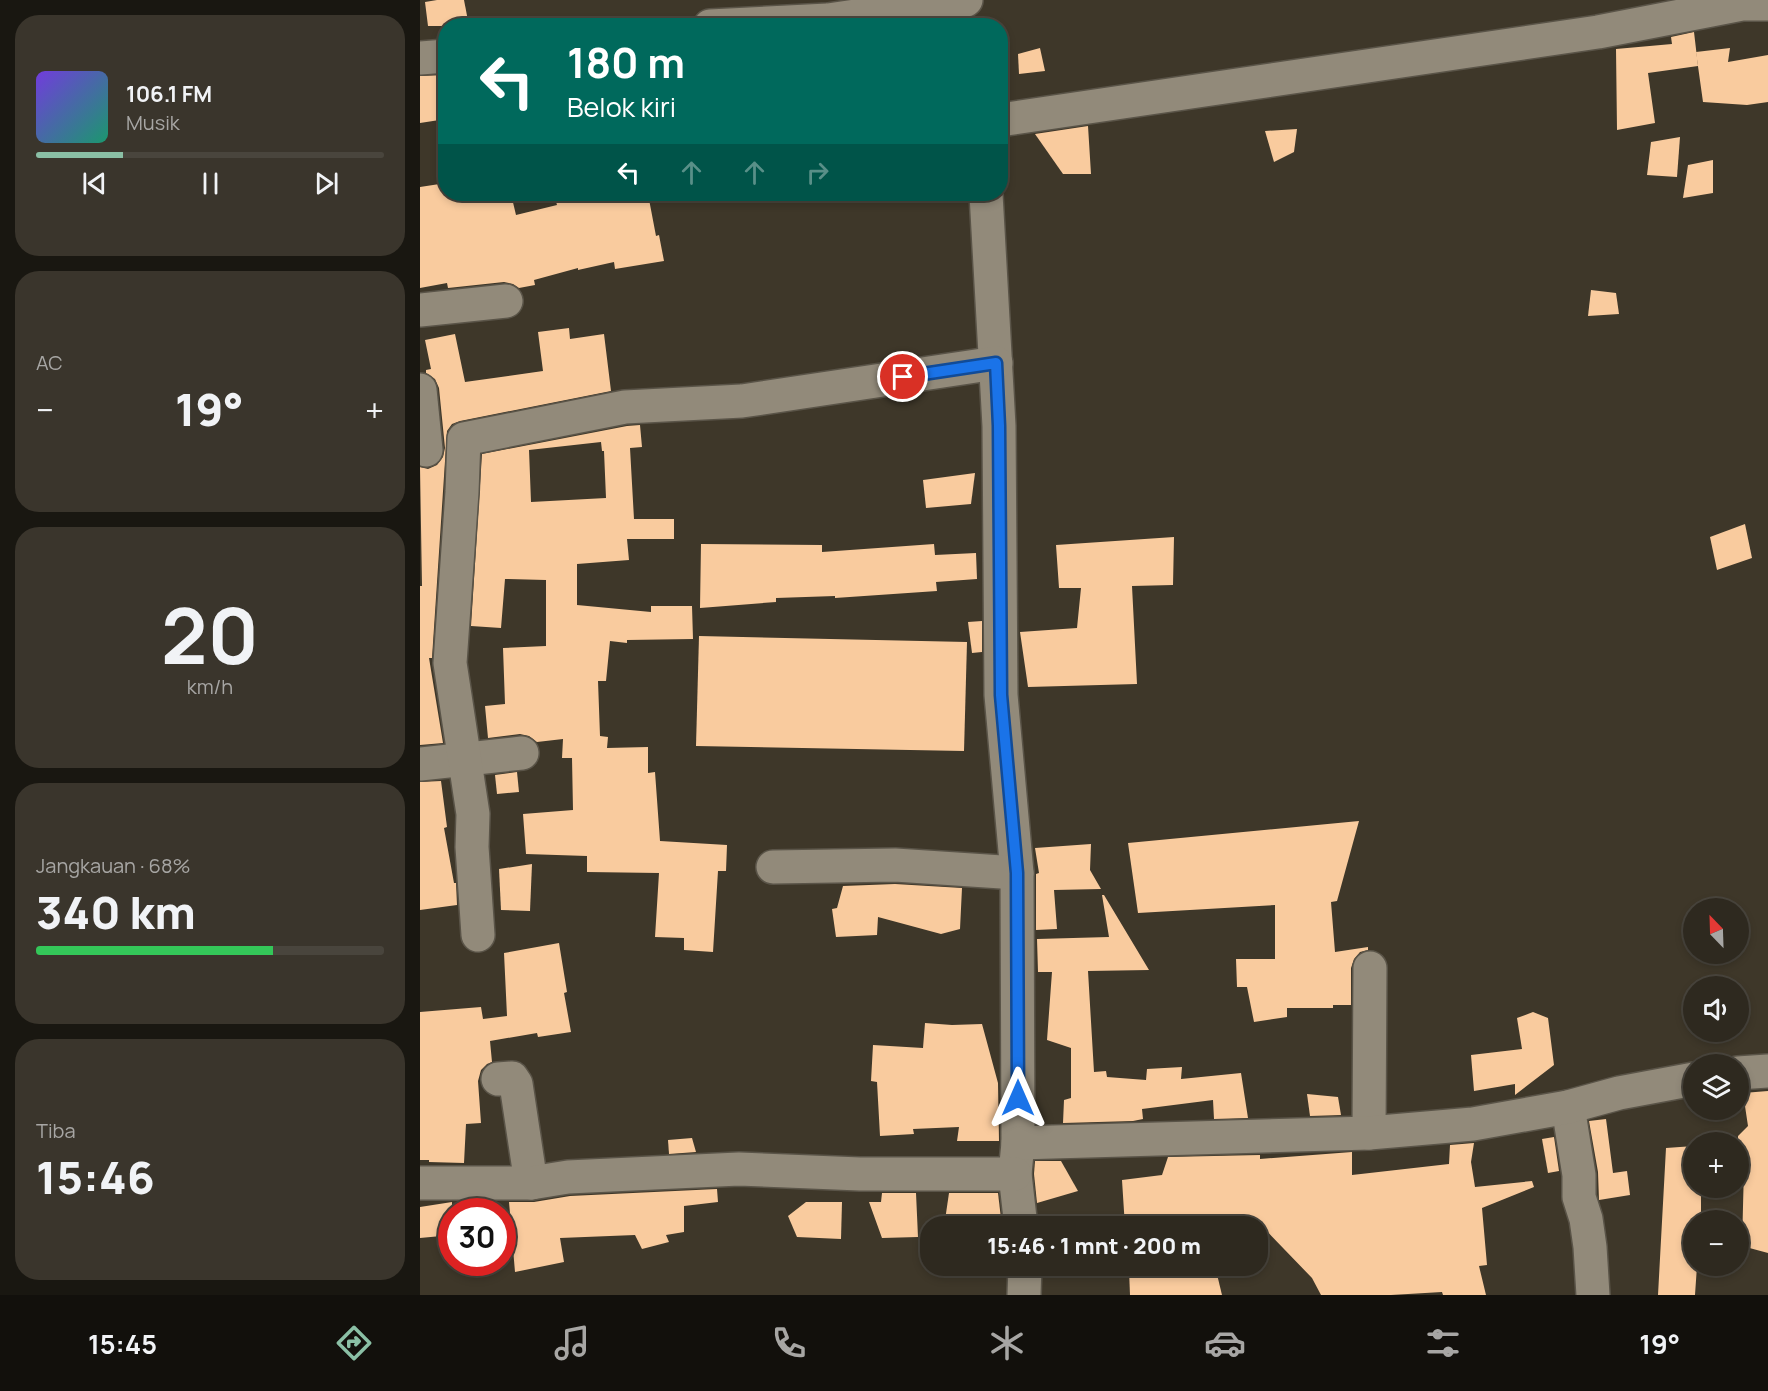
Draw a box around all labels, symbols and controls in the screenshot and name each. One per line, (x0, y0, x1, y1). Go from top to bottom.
text: 180 m (567, 33, 685, 91)
icon: left (468, 42, 546, 120)
text: 106.1 FM (126, 79, 212, 109)
text: Belok kiri (567, 88, 676, 125)
text: Musik (126, 109, 180, 136)
icon: left (612, 156, 645, 189)
icon: ahead (675, 156, 708, 189)
icon: ahead (738, 156, 771, 189)
icon: right (801, 156, 834, 189)
icon: previous (78, 167, 111, 200)
icon: pause (194, 167, 227, 200)
icon: next (310, 167, 343, 200)
text: AC (36, 349, 63, 376)
pin (877, 351, 928, 402)
icon: arrive (886, 360, 919, 393)
text: 19° (175, 378, 244, 440)
text: − (36, 387, 54, 432)
text: + (365, 387, 384, 432)
text: 20 (161, 581, 259, 687)
text: km/h (187, 673, 233, 700)
text: Jangkauan · 68% (36, 852, 191, 879)
text: 340 km (36, 881, 196, 943)
north arrow (1683, 898, 1749, 964)
map controls (1683, 898, 1749, 1276)
button: sound (1683, 976, 1749, 1042)
button: layers (1683, 1054, 1749, 1120)
position arrow (986, 1066, 1050, 1130)
text: Tiba (36, 1117, 76, 1144)
button: + (1683, 1132, 1749, 1198)
text: 15:46 (36, 1146, 155, 1208)
speed limit sign: 30 (438, 1198, 516, 1276)
button: − (1683, 1210, 1749, 1276)
text: 15:46 · 1 mnt · 200 m (987, 1231, 1201, 1261)
icon: directions (333, 1322, 375, 1364)
icon: music (551, 1322, 593, 1364)
icon: phone (768, 1322, 810, 1364)
icon: climate (986, 1322, 1028, 1364)
icon: car (1204, 1322, 1246, 1364)
icon: filters (1422, 1322, 1464, 1364)
text: 15:45 (88, 1325, 157, 1362)
text: 19° (1639, 1325, 1680, 1362)

